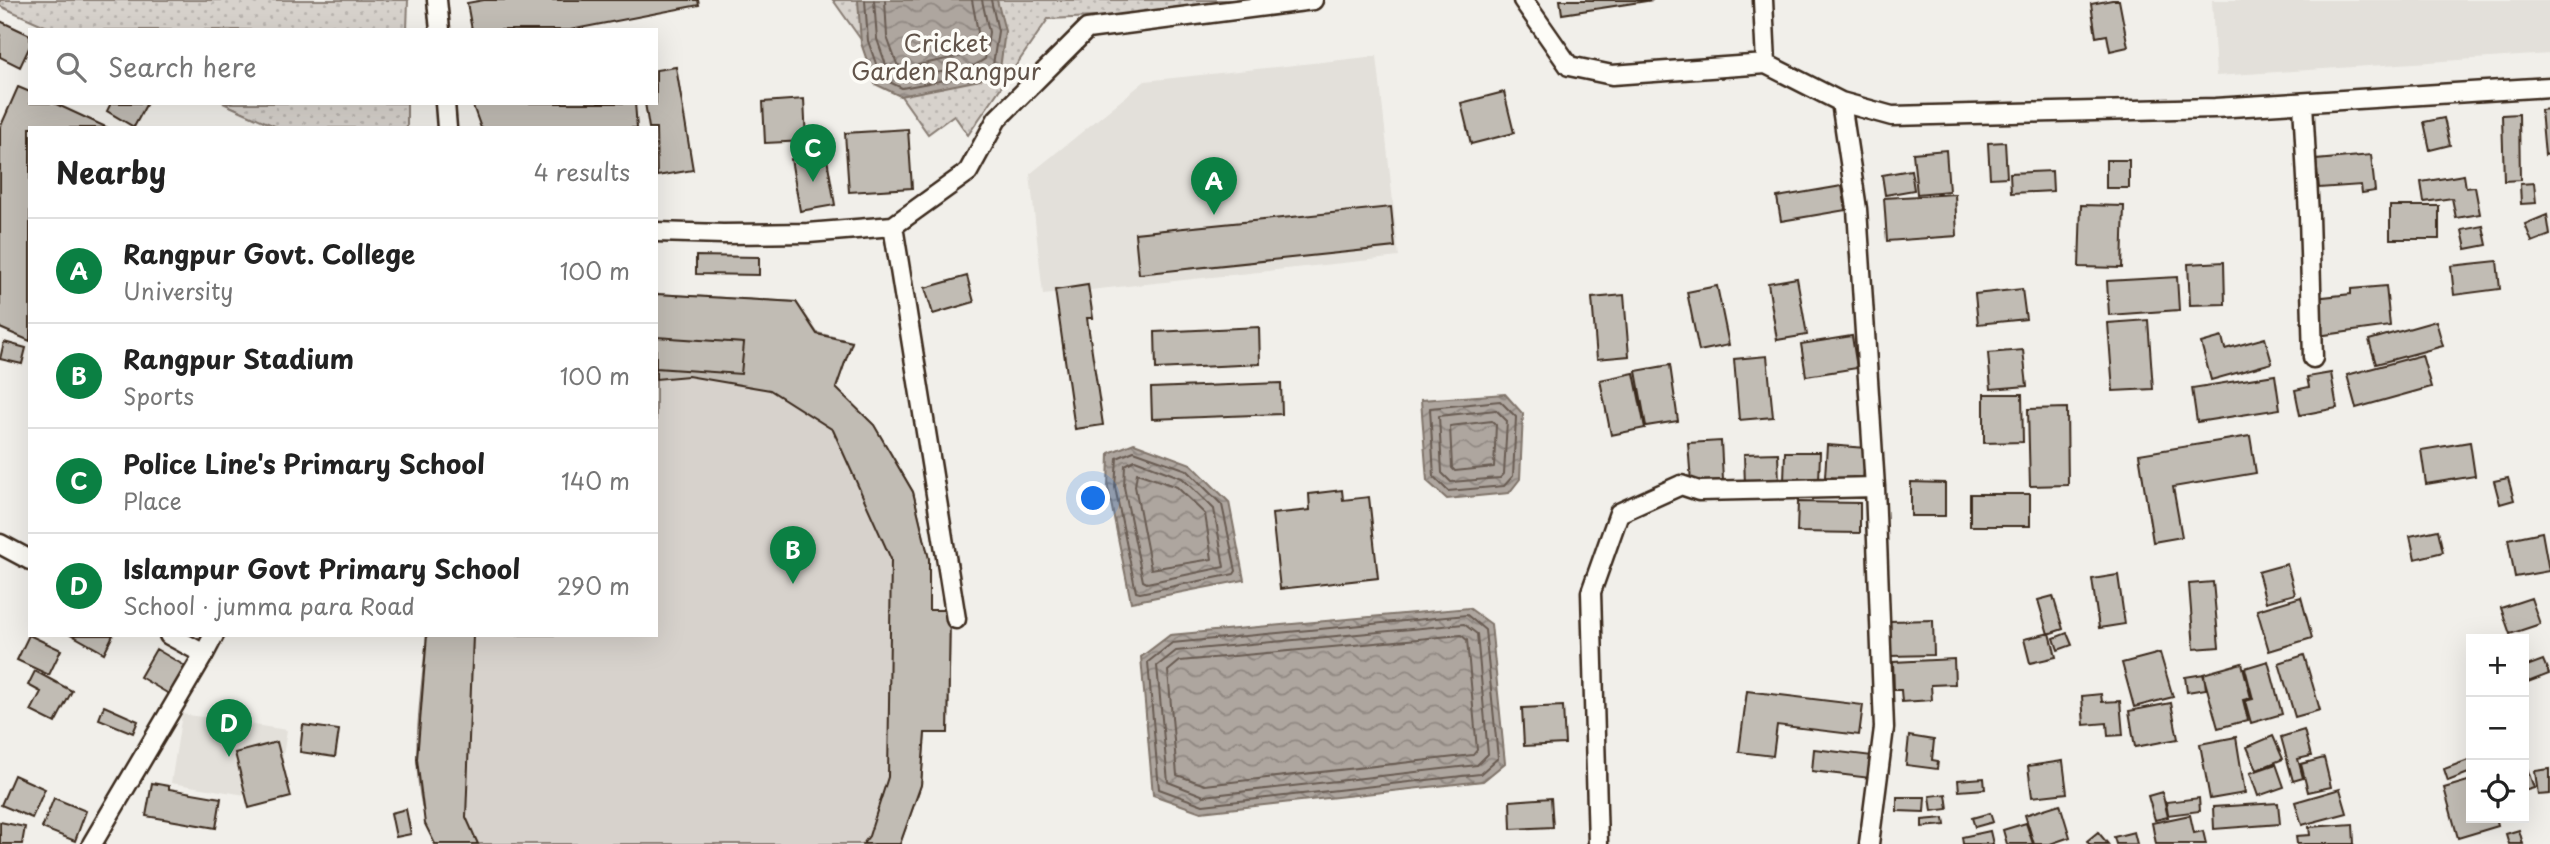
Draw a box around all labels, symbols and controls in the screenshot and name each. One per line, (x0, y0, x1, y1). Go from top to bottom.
park label: Cricket Garden Rangpur (851, 24, 1042, 88)
search box (28, 28, 658, 105)
text: Search here (108, 47, 257, 86)
icon: search (52, 48, 90, 86)
pin: C (790, 124, 836, 182)
text: Nearby (56, 149, 166, 194)
text: 4 results (534, 154, 630, 189)
pin: A (1191, 157, 1237, 215)
text: Rangpur Govt. College (123, 234, 415, 273)
text: A (70, 253, 88, 288)
text: 100 m (560, 253, 630, 288)
text: University (123, 273, 233, 308)
text: Rangpur Stadium (123, 339, 354, 378)
text: B (71, 358, 87, 393)
text: 100 m (560, 358, 630, 393)
text: Sports (123, 378, 194, 413)
text: Police Line's Primary School (123, 444, 485, 483)
text: C (70, 463, 88, 498)
text: 140 m (561, 463, 630, 498)
your location (1076, 481, 1110, 515)
text: Place (123, 483, 182, 518)
pin: B (770, 526, 816, 584)
text: Islampur Govt Primary School (123, 549, 520, 588)
text: D (70, 568, 88, 603)
text: 290 m (557, 568, 630, 603)
text: School · jumma para Road (123, 588, 415, 623)
map controls (2466, 634, 2529, 823)
button: + (2466, 634, 2529, 697)
button: − (2466, 697, 2529, 760)
pin: D (206, 699, 252, 757)
button: locate (2466, 760, 2529, 823)

